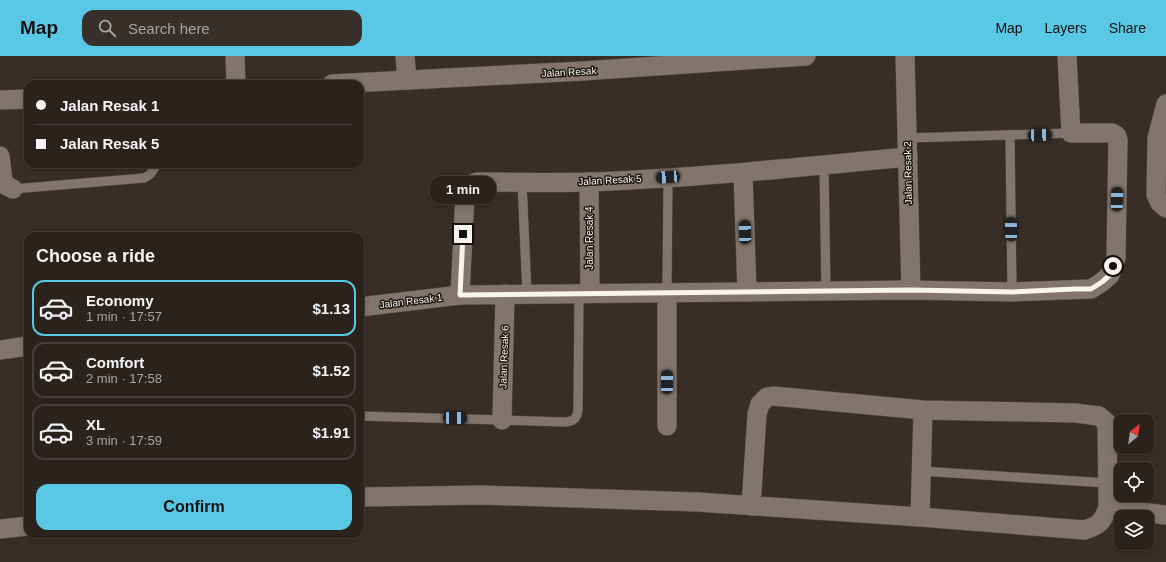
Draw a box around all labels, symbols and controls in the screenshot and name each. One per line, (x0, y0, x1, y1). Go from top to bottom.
search box (82, 10, 362, 46)
text: Map (20, 17, 58, 38)
icon: search (96, 17, 118, 39)
text: Search here (128, 20, 210, 37)
text: Map (995, 20, 1023, 36)
text: Layers (1045, 20, 1087, 36)
text: Share (1109, 20, 1146, 36)
street label: Jalan Resak (541, 65, 598, 79)
text: Jalan Resak 1 (60, 97, 159, 114)
car (1028, 129, 1052, 141)
text: Jalan Resak 5 (60, 135, 159, 152)
street label: Jalan Resak 2 (902, 141, 914, 205)
car (656, 170, 680, 184)
street label: Jalan Resak 5 (578, 173, 642, 187)
callout: 1 min (430, 176, 496, 204)
text: 1 min (446, 182, 480, 197)
car (1111, 187, 1123, 211)
street label: Jalan Resak 4 (584, 206, 595, 270)
car (1005, 217, 1017, 241)
car (739, 220, 751, 244)
route end (454, 225, 472, 243)
text: Choose a ride (36, 246, 155, 266)
route start (1104, 257, 1122, 275)
icon: car (38, 290, 74, 326)
text: Economy (86, 292, 154, 309)
street label: Jalan Resak 1 (379, 292, 444, 310)
text: $1.13 (312, 300, 350, 317)
text: 1 min · 17:57 (86, 309, 162, 324)
street label: Jalan Resak 6 (497, 325, 511, 389)
icon: car (38, 352, 74, 388)
text: Comfort (86, 354, 144, 371)
text: $1.52 (312, 362, 350, 379)
car (661, 370, 673, 394)
text: 2 min · 17:58 (86, 371, 162, 386)
car (443, 412, 467, 424)
icon: car (38, 414, 74, 450)
north arrow (1114, 414, 1154, 454)
map controls (1114, 414, 1154, 550)
text: XL (86, 416, 105, 433)
text: $1.91 (312, 424, 350, 441)
text: 3 min · 17:59 (86, 433, 162, 448)
button: locate (1114, 462, 1154, 502)
button: Confirm (36, 484, 352, 530)
button: layers (1114, 510, 1154, 550)

